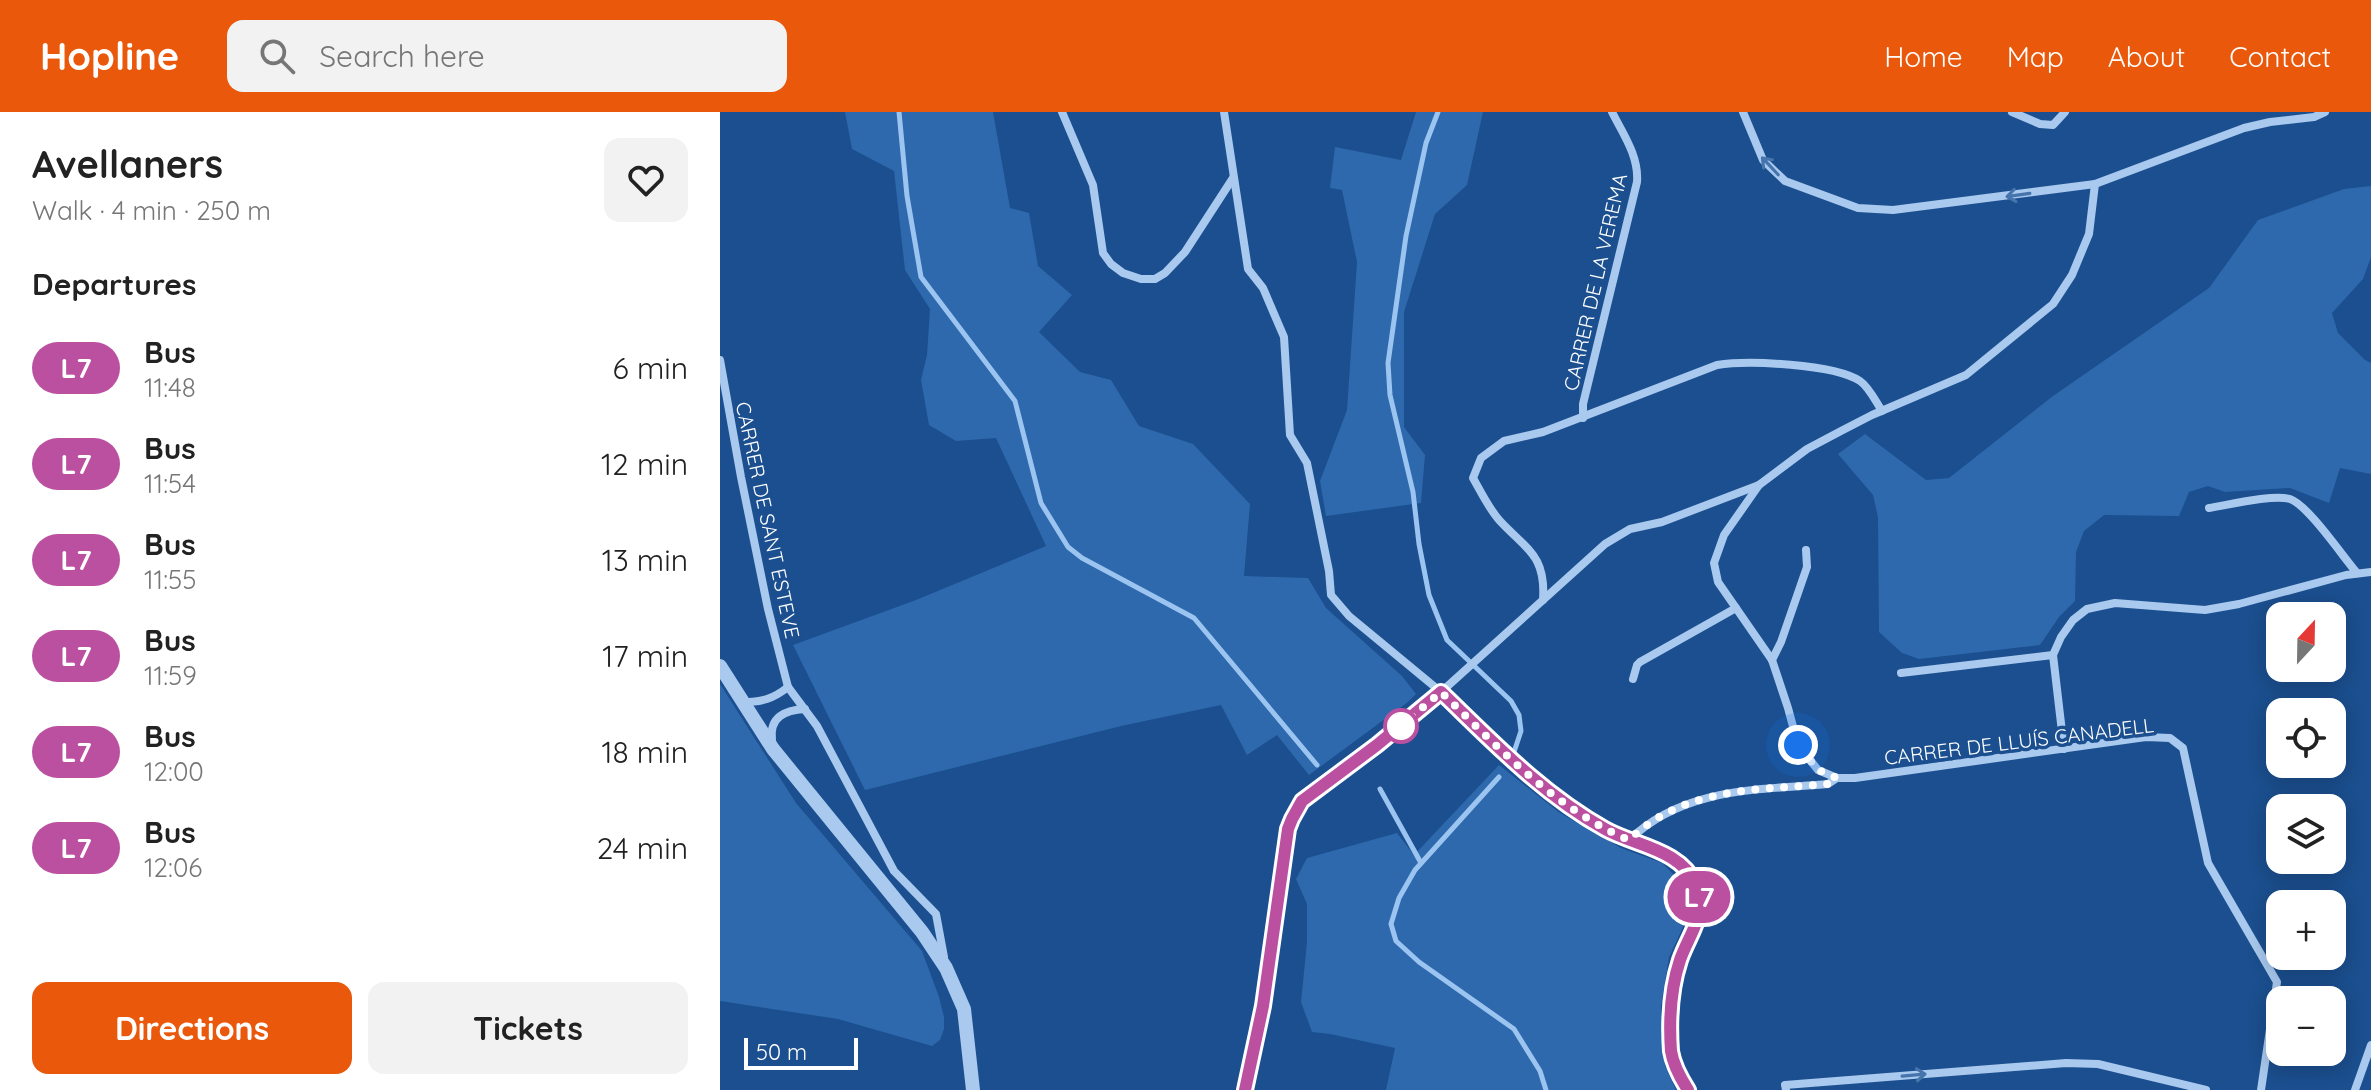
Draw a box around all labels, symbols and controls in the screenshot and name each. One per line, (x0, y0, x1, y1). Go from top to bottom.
search box (227, 20, 787, 92)
text: Hopline (40, 32, 179, 80)
icon: search (255, 34, 299, 78)
text: Search here (319, 37, 485, 75)
text: Home (1884, 39, 1963, 74)
text: Map (2007, 39, 2064, 74)
text: About (2108, 39, 2185, 74)
text: Contact (2229, 39, 2331, 74)
button: heart (604, 138, 688, 222)
text: Avellaners (32, 140, 223, 188)
one-way arrow (1761, 156, 1780, 176)
street label: CARRER DE LA VEREMA (1558, 171, 1632, 393)
one-way arrow (2006, 188, 2031, 203)
text: Walk · 4 min · 250 m (32, 194, 271, 227)
text: Departures (32, 265, 197, 303)
text: Bus (144, 333, 196, 371)
text: 6 min (613, 349, 688, 387)
text: L7 (60, 350, 92, 385)
text: 11:48 (144, 371, 196, 404)
street label: CARRER DE SANT ESTEVE (731, 399, 805, 641)
text: Bus (144, 429, 196, 467)
text: 12 min (601, 445, 688, 483)
text: L7 (60, 446, 92, 481)
text: 11:54 (144, 467, 196, 500)
text: Bus (144, 525, 196, 563)
text: 13 min (602, 541, 688, 579)
text: L7 (60, 542, 92, 577)
text: 11:55 (144, 563, 196, 596)
north arrow (2266, 602, 2346, 682)
map controls (2266, 602, 2346, 1066)
text: Bus (144, 621, 196, 659)
text: 17 min (602, 637, 688, 675)
text: L7 (60, 638, 92, 673)
text: 11:59 (144, 659, 197, 692)
button: locate (2266, 698, 2346, 778)
unlabelled marker (1384, 709, 1418, 743)
street label: CARRER DE LLUÍS CANADELL (1883, 712, 2156, 770)
text: Bus (144, 717, 196, 755)
your location (1778, 725, 1818, 765)
text: 18 min (601, 733, 688, 771)
text: L7 (60, 734, 92, 769)
text: 12:00 (144, 755, 204, 788)
button: layers (2266, 794, 2346, 874)
text: Bus (144, 813, 196, 851)
text: 24 min (597, 829, 688, 867)
text: L7 (60, 830, 92, 865)
text: 12:06 (144, 851, 202, 884)
line badge: L7 (1663, 871, 1735, 923)
text: L7 (1683, 879, 1715, 914)
button: + (2266, 890, 2346, 970)
button: Directions (32, 982, 352, 1074)
button: Tickets (368, 982, 688, 1074)
button: − (2266, 986, 2346, 1066)
scale bar (744, 1034, 858, 1070)
text: 50 m (756, 1038, 807, 1066)
one-way arrow (1900, 1067, 1927, 1082)

